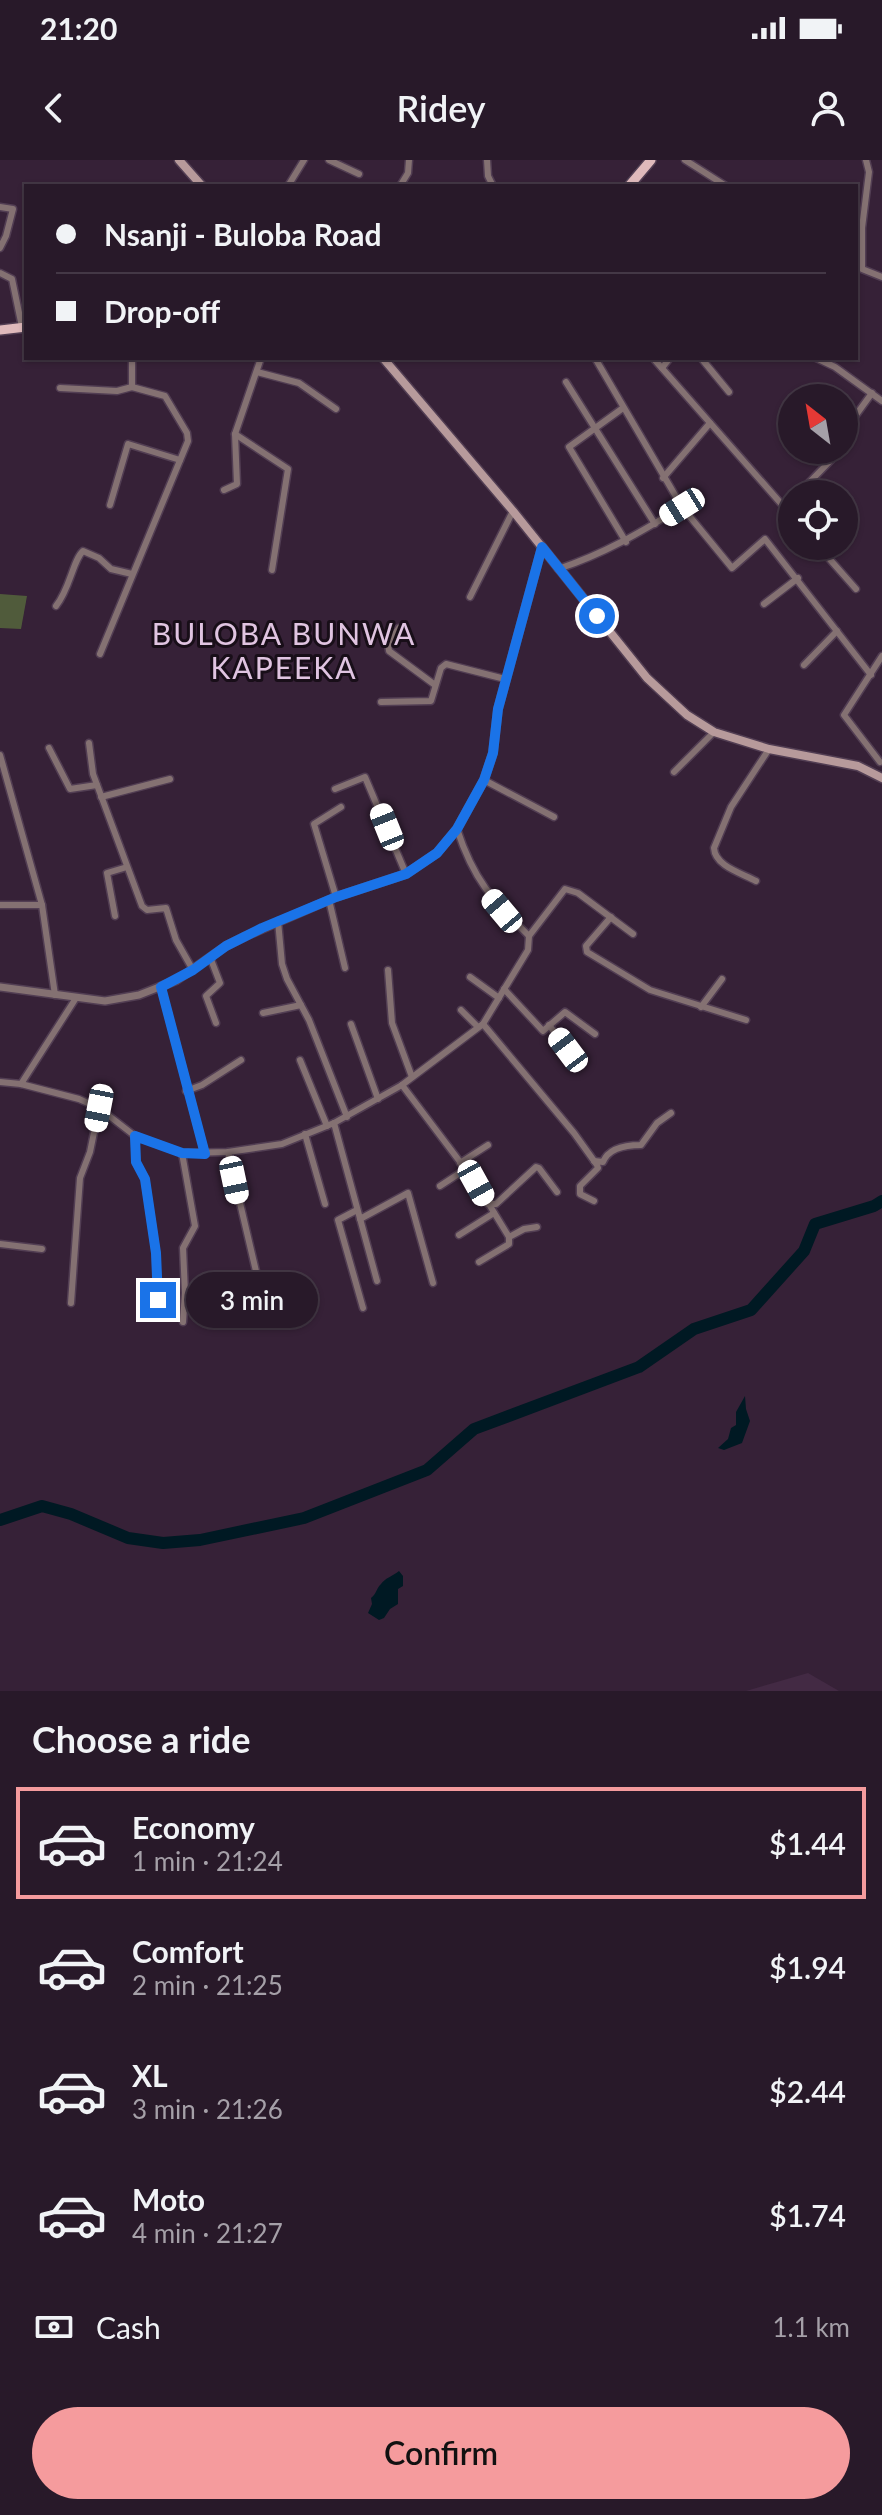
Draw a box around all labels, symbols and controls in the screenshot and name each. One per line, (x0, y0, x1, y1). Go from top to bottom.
text: 21:20 (40, 10, 117, 46)
icon: back (32, 86, 76, 130)
text: Ridey (396, 86, 486, 130)
icon: person (806, 86, 850, 130)
text: Nsanji - Buloba Road (104, 216, 381, 252)
text: Drop-off (104, 293, 220, 329)
north arrow (778, 384, 858, 464)
map controls (778, 384, 858, 560)
button: locate (778, 480, 858, 560)
car (655, 484, 709, 530)
route start (579, 598, 615, 634)
district label: BULOBA BUNWA KAPEEKA (152, 615, 416, 685)
car (367, 800, 407, 854)
car (477, 885, 527, 937)
car (544, 1024, 592, 1076)
car (83, 1082, 115, 1134)
car (217, 1154, 251, 1206)
car (454, 1156, 498, 1210)
callout: 3 min (186, 1272, 318, 1328)
route end (140, 1282, 176, 1318)
text: 3 min (220, 1284, 284, 1316)
text: Choose a ride (32, 1717, 251, 1761)
icon: car (36, 1807, 108, 1879)
text: Economy (132, 1809, 255, 1845)
text: $1.44 (769, 1825, 846, 1861)
text: 1 min · 21:24 (132, 1845, 283, 1877)
icon: car (36, 1931, 108, 2003)
text: Comfort (132, 1933, 244, 1969)
text: $1.94 (769, 1949, 846, 1985)
text: 2 min · 21:25 (132, 1969, 283, 2001)
icon: car (36, 2055, 108, 2127)
text: XL (132, 2057, 168, 2093)
text: $2.44 (769, 2073, 846, 2109)
text: 3 min · 21:26 (132, 2093, 283, 2125)
icon: car (36, 2179, 108, 2251)
text: Moto (132, 2181, 205, 2217)
text: $1.74 (769, 2197, 846, 2233)
text: 4 min · 21:27 (132, 2217, 283, 2249)
icon: cash (32, 2305, 76, 2349)
text: Cash (96, 2309, 161, 2345)
text: 1.1 km (772, 2311, 850, 2343)
button: Confirm (32, 2407, 850, 2499)

